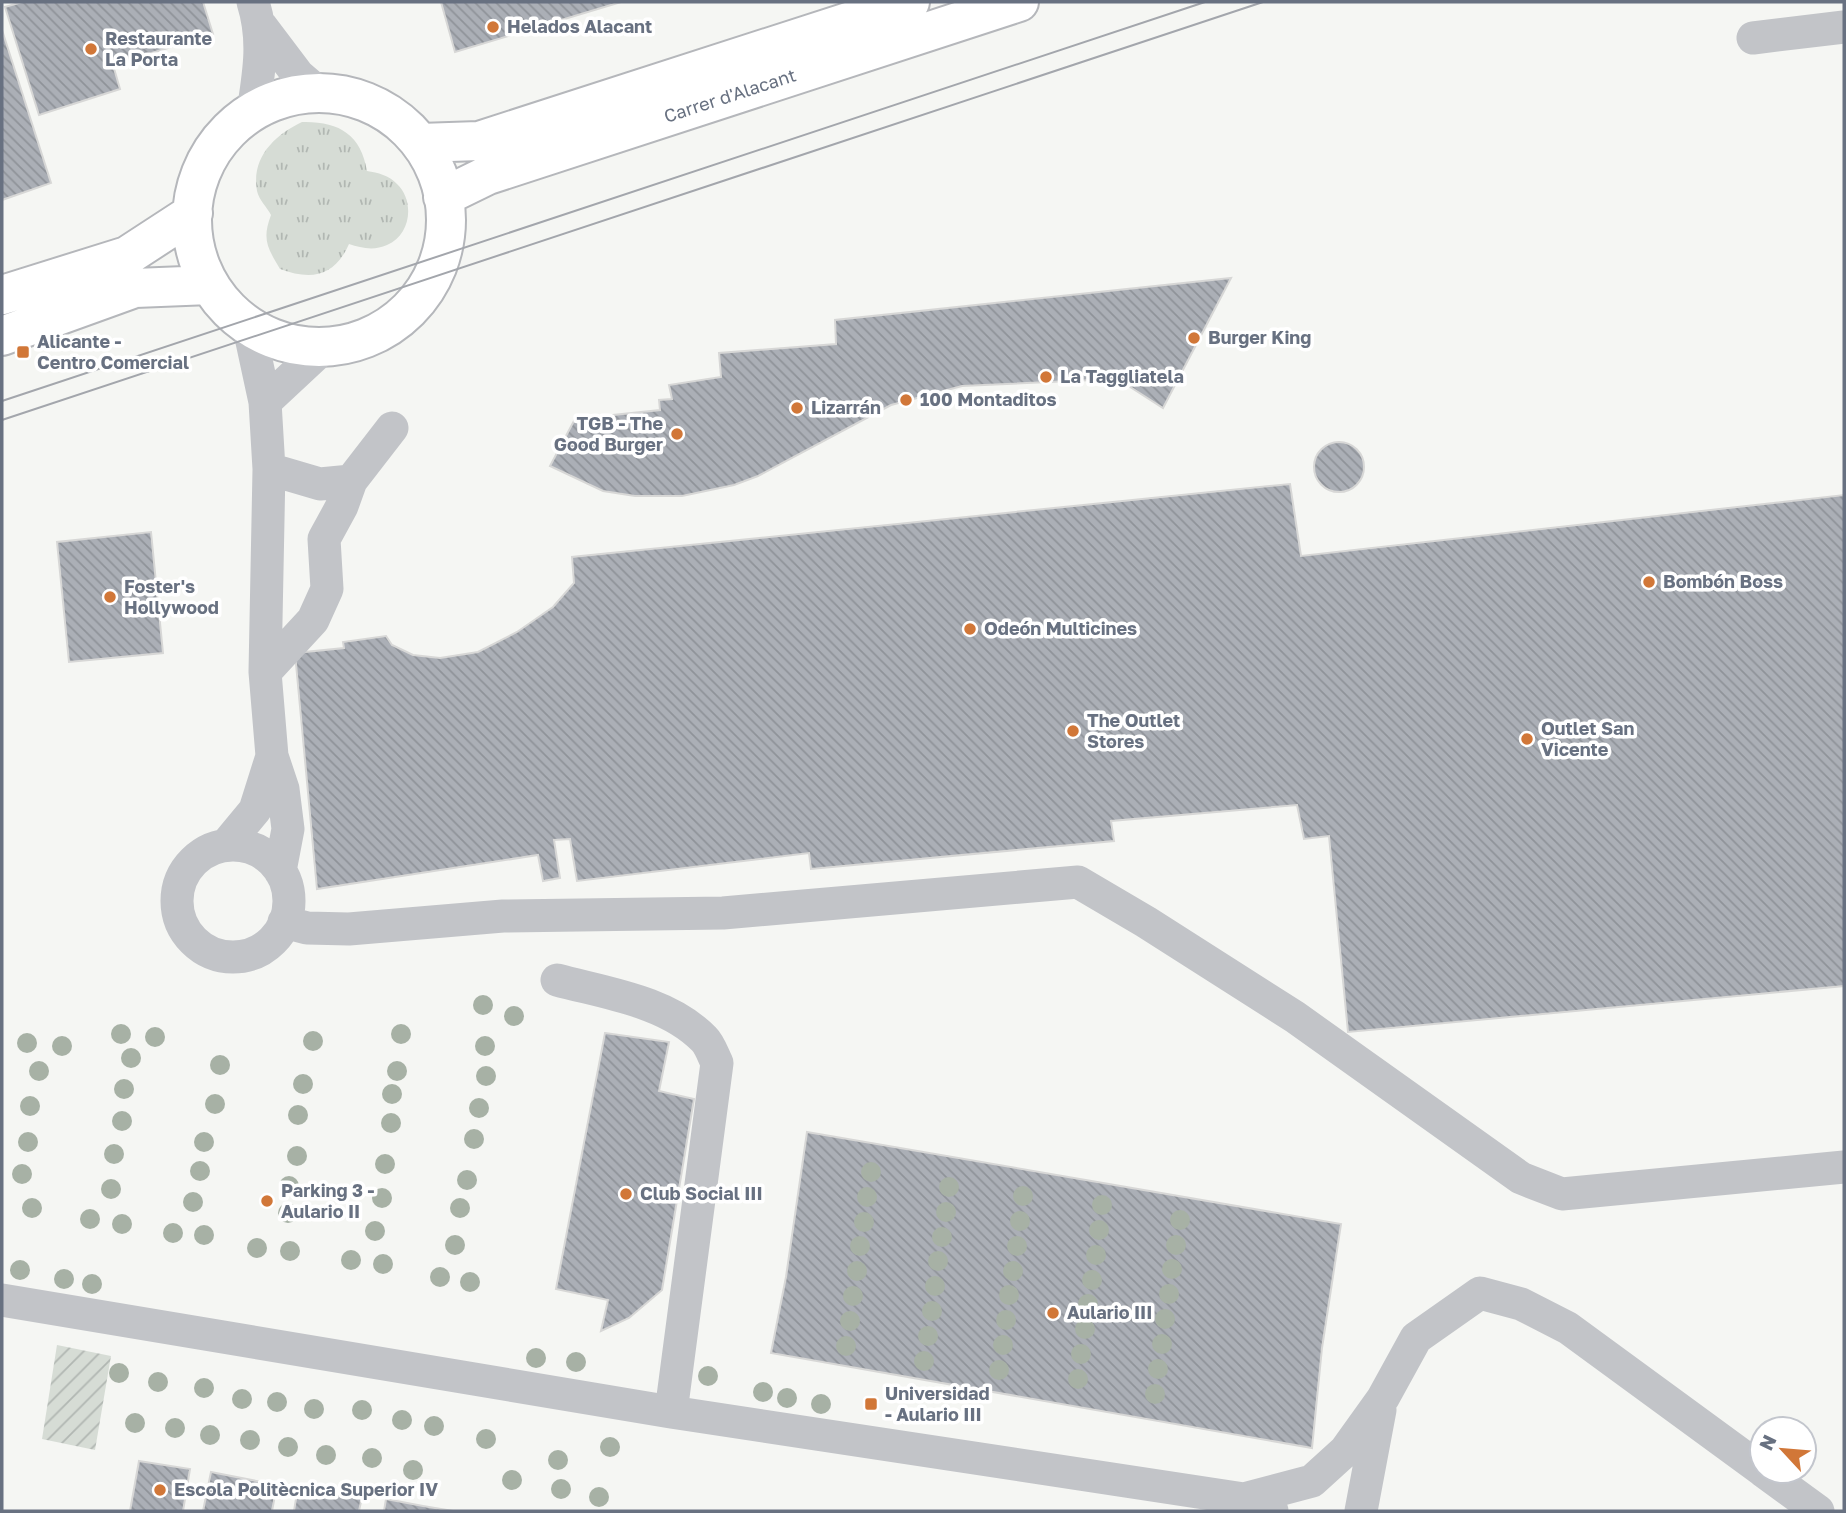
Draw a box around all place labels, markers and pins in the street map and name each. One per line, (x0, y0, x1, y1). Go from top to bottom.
place label: Helados Alacant (507, 15, 652, 37)
marker: Helados Alacant (485, 19, 501, 35)
place label: Restaurante La Porta (105, 27, 212, 70)
marker: Restaurante La Porta (83, 41, 99, 57)
place label: Burger King (1208, 326, 1311, 348)
place label: Alicante - Centro Comercial (37, 330, 189, 373)
marker: Burger King (1186, 330, 1202, 346)
marker: Alicante - Centro Comercial (15, 344, 31, 360)
place label: La Taggliatela (1060, 365, 1184, 387)
marker: La Taggliatela (1038, 369, 1054, 385)
place label: 100 Montaditos (920, 388, 1057, 410)
marker: 100 Montaditos (898, 392, 914, 408)
place label: Lizarrán (811, 396, 881, 418)
marker: Lizarrán (789, 400, 805, 416)
place label: TGB - The Good Burger (554, 412, 663, 455)
marker: TGB - The Good Burger (669, 426, 685, 442)
place label: Bombón Boss (1663, 570, 1783, 592)
marker: Bombón Boss (1641, 574, 1657, 590)
place label: Foster's Hollywood (124, 575, 219, 618)
marker: Foster's Hollywood (102, 589, 118, 605)
place label: Odeón Multicines (984, 617, 1137, 639)
marker: Odeón Multicines (962, 621, 978, 637)
place label: The Outlet Stores (1087, 709, 1180, 752)
place label: Outlet San Vicente (1541, 717, 1634, 760)
marker: The Outlet Stores (1065, 723, 1081, 739)
marker: Outlet San Vicente (1519, 731, 1535, 747)
place label: Parking 3 - Aulario II (281, 1179, 375, 1222)
place label: Club Social III (640, 1182, 763, 1204)
marker: Club Social III (618, 1186, 634, 1202)
marker: Parking 3 - Aulario II (259, 1193, 275, 1209)
place label: Aulario III (1067, 1301, 1152, 1323)
marker: Aulario III (1045, 1305, 1061, 1321)
place label: Universidad - Aulario III (885, 1382, 990, 1425)
marker: Universidad - Aulario III (863, 1396, 879, 1412)
place label: Escola Politècnica Superior IV (174, 1478, 438, 1500)
marker: Escola Politècnica Superior IV (152, 1482, 168, 1498)

